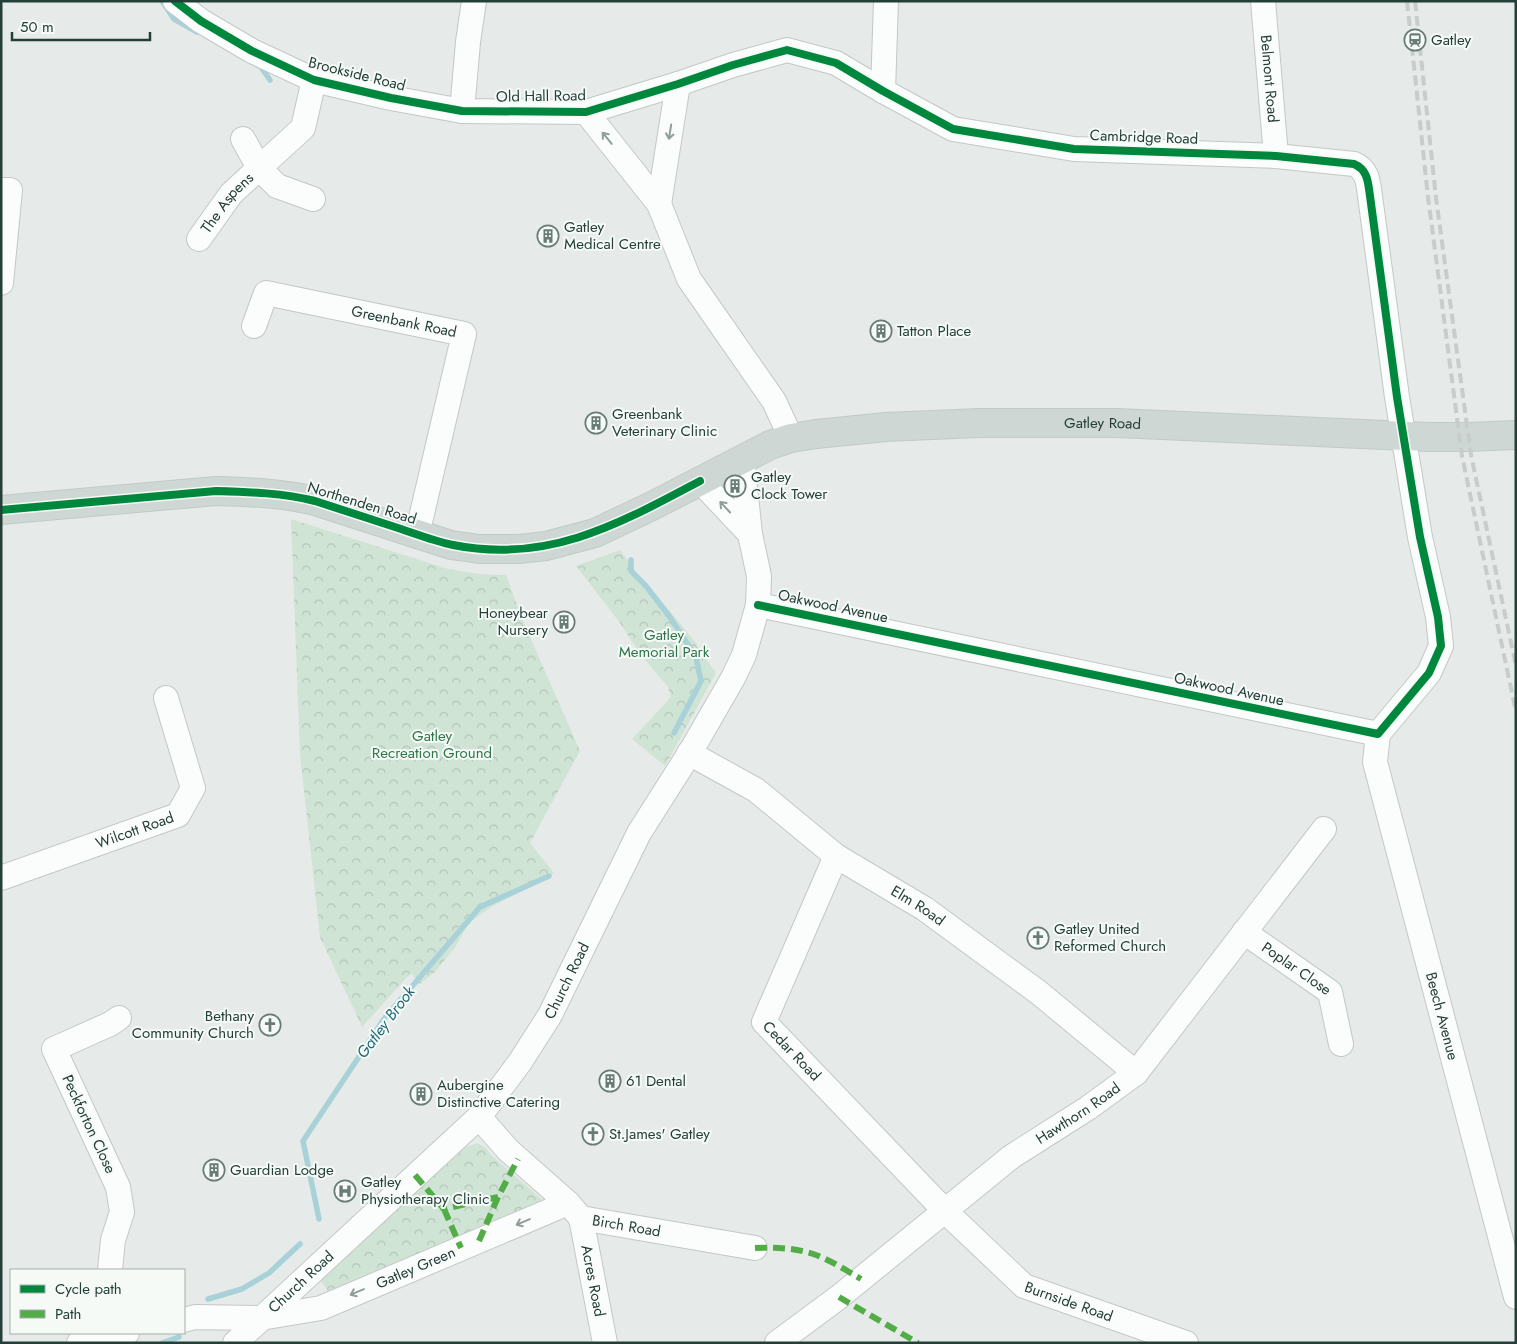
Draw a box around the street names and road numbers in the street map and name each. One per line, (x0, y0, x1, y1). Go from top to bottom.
street label: Belmont Road (1255, 34, 1284, 123)
street label: Brookside Road (306, 51, 408, 97)
street label: Old Hall Road (496, 84, 586, 108)
street label: Cambridge Road (1089, 124, 1199, 150)
street label: The Aspens (195, 167, 259, 238)
street label: Greenbank Road (349, 300, 459, 343)
street label: Gatley Road (1064, 412, 1142, 435)
street label: Northenden Road (305, 476, 419, 530)
street label: Oakwood Avenue (776, 584, 890, 628)
street label: Oakwood Avenue (1172, 667, 1286, 711)
street label: Wilcott Road (93, 806, 177, 854)
street label: Elm Road (887, 880, 950, 931)
street label: Poplar Close (1257, 937, 1336, 1001)
street label: Church Road (539, 939, 595, 1023)
street label: Beech Avenue (1420, 970, 1464, 1063)
street label: Cedar Road (758, 1016, 826, 1086)
street label: Peckforton Close (56, 1071, 122, 1177)
street label: Hawthorn Road (1031, 1077, 1125, 1150)
street label: Birch Road (591, 1209, 662, 1243)
street label: Gatley Green (372, 1241, 459, 1294)
street label: Acres Road (575, 1243, 611, 1319)
street label: Church Road (263, 1246, 339, 1318)
street label: Burnside Road (1021, 1276, 1116, 1327)

